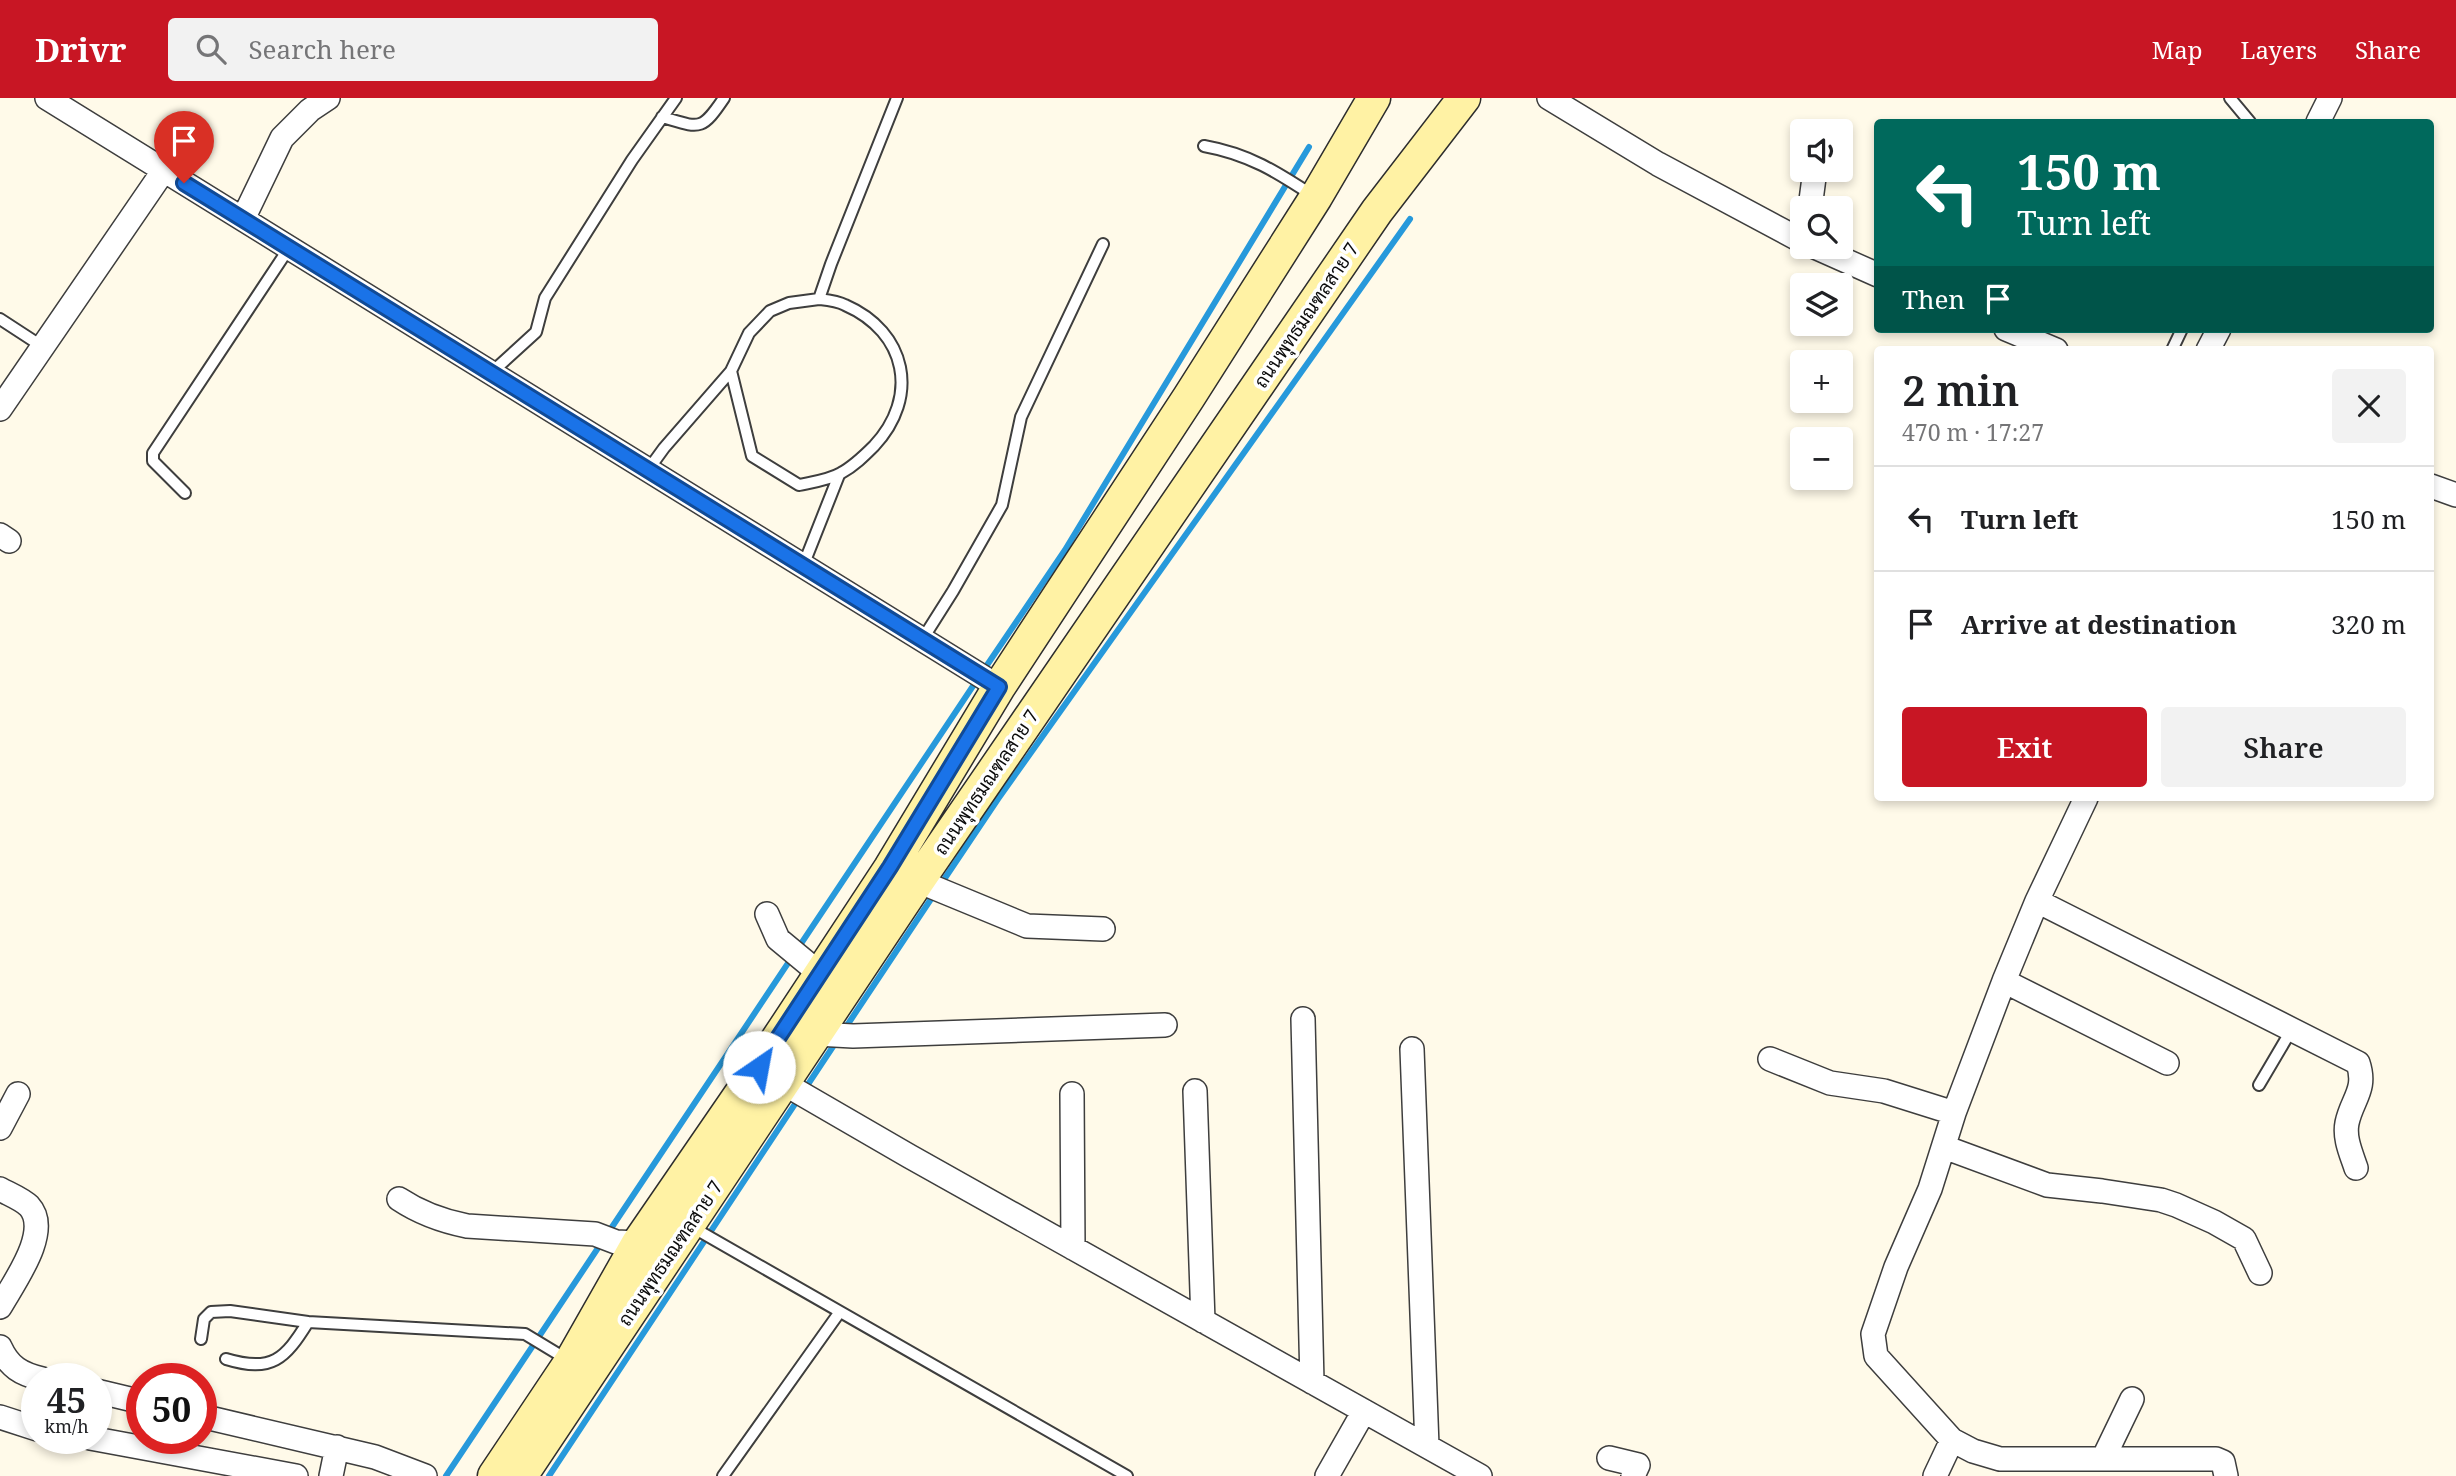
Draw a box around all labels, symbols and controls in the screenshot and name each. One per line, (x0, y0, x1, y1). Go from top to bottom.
search box (168, 18, 658, 81)
text: Drivr (35, 27, 126, 72)
icon: search (192, 30, 230, 68)
text: Search here (248, 31, 396, 67)
text: Map (2152, 33, 2203, 66)
text: Layers (2241, 33, 2317, 66)
text: Share (2355, 33, 2421, 66)
pin (154, 111, 214, 183)
map controls (1790, 119, 1853, 490)
button: sound (1790, 119, 1853, 182)
icon: arrive (165, 122, 203, 160)
text: 150 m (2017, 138, 2161, 204)
icon: left (1902, 147, 1993, 238)
button: search (1790, 196, 1853, 259)
text: Turn left (2017, 201, 2151, 244)
street label: ถนนพุทธมณฑลสาย 7 (1248, 237, 1364, 393)
button: layers (1790, 273, 1853, 336)
icon: arrive (1979, 280, 2017, 318)
text: Then (1902, 281, 1965, 317)
button: + (1790, 350, 1853, 413)
text: 2 min (1902, 361, 2019, 418)
button: close (2332, 369, 2406, 443)
text: 470 m · 17:27 (1902, 416, 2044, 448)
button: − (1790, 427, 1853, 490)
icon: left (1902, 500, 1940, 538)
text: Turn left (1961, 501, 2078, 537)
text: 150 m (2331, 501, 2406, 537)
icon: arrive (1902, 605, 1940, 643)
text: Arrive at destination (1961, 606, 2237, 642)
text: 320 m (2331, 606, 2406, 642)
street label: ถนนพุทธมณฑลสาย 7 (928, 704, 1044, 860)
button: Exit (1902, 707, 2147, 787)
button: Share (2161, 707, 2406, 787)
position arrow (722, 1030, 796, 1104)
street label: ถนนพุทธมณฑลสาย 7 (612, 1175, 728, 1331)
speed limit sign: 50 (126, 1363, 217, 1454)
text: 45 (47, 1376, 86, 1423)
text: km/h (44, 1414, 89, 1438)

